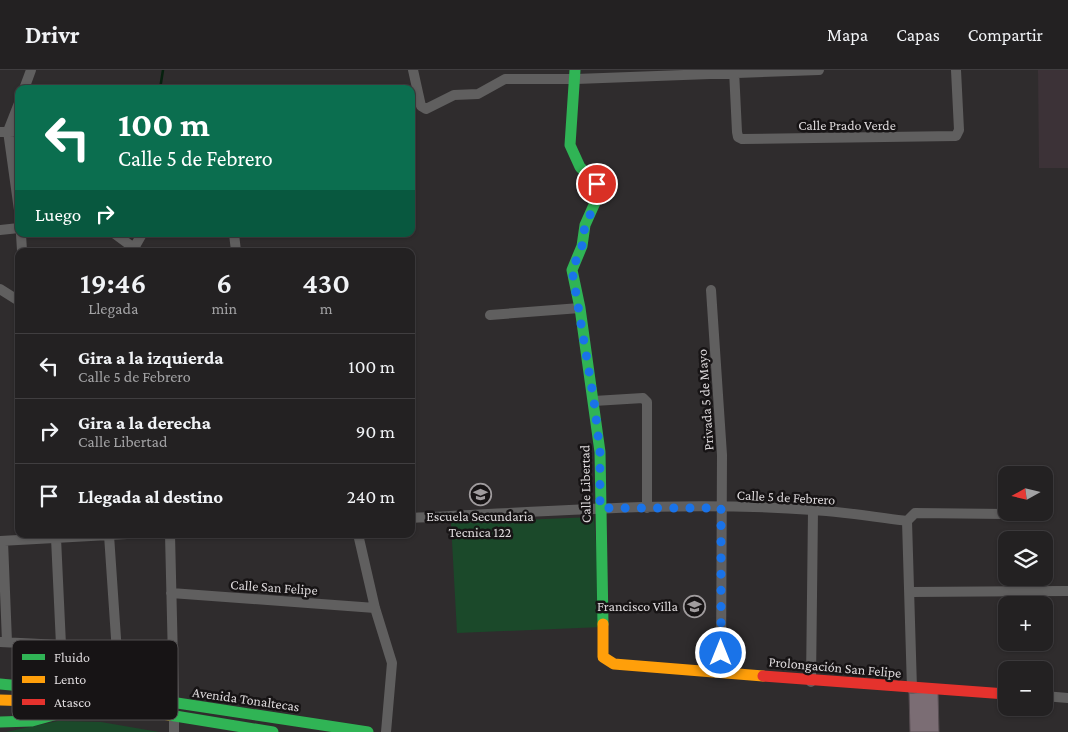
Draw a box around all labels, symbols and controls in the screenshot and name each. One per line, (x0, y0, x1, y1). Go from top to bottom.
text: Drivr (25, 21, 80, 48)
text: Mapa (827, 25, 868, 45)
text: Capas (896, 25, 940, 45)
text: Compartir (968, 25, 1043, 45)
icon: left (35, 105, 100, 170)
text: 100 m (118, 105, 210, 144)
street label: Calle Prado Verde (798, 117, 896, 133)
text: Calle 5 de Febrero (118, 146, 273, 171)
pin (576, 163, 618, 205)
icon: arrive (583, 170, 611, 198)
icon: right (91, 200, 119, 228)
text: Luego (35, 204, 81, 225)
text: 19:46 (80, 266, 146, 299)
text: 6 (216, 266, 232, 299)
text: 430 (302, 266, 350, 299)
text: Llegada (88, 300, 138, 317)
text: min (211, 300, 237, 317)
text: m (320, 300, 332, 317)
text: Gira a la izquierda (78, 347, 224, 368)
street label: Privada 5 de Mayo (693, 349, 717, 451)
icon: left (35, 352, 63, 380)
text: 100 m (348, 356, 395, 377)
text: Calle 5 de Febrero (78, 368, 191, 385)
text: Gira a la derecha (78, 412, 211, 433)
icon: right (35, 417, 63, 445)
text: 90 m (356, 421, 395, 442)
text: Calle Libertad (78, 433, 167, 450)
street label: Calle Libertad (576, 444, 594, 523)
north arrow (998, 466, 1052, 521)
map controls (998, 466, 1053, 716)
icon: arrive (35, 482, 63, 510)
school or university icon: Escuela Secundaria Tecnica 122 (468, 482, 492, 506)
text: Llegada al destino (78, 486, 223, 507)
text: 240 m (347, 486, 395, 507)
street label: Calle 5 de Febrero (736, 486, 836, 508)
place label: Escuela Secundaria Tecnica 122 (426, 508, 534, 540)
button: layers (998, 531, 1053, 586)
street label: Calle San Felipe (230, 576, 318, 598)
school or university icon: Francisco Villa (682, 594, 706, 618)
button: + (998, 596, 1053, 651)
place label: Francisco Villa (597, 598, 679, 614)
position arrow (694, 626, 746, 678)
legend (12, 640, 178, 720)
text: Fluido (54, 649, 90, 665)
street label: Prolongación San Felipe (768, 653, 902, 681)
button: − (998, 661, 1053, 716)
text: Lento (54, 671, 86, 687)
street label: Avenida Tonaltecas (191, 684, 301, 714)
text: Atasco (54, 694, 91, 710)

